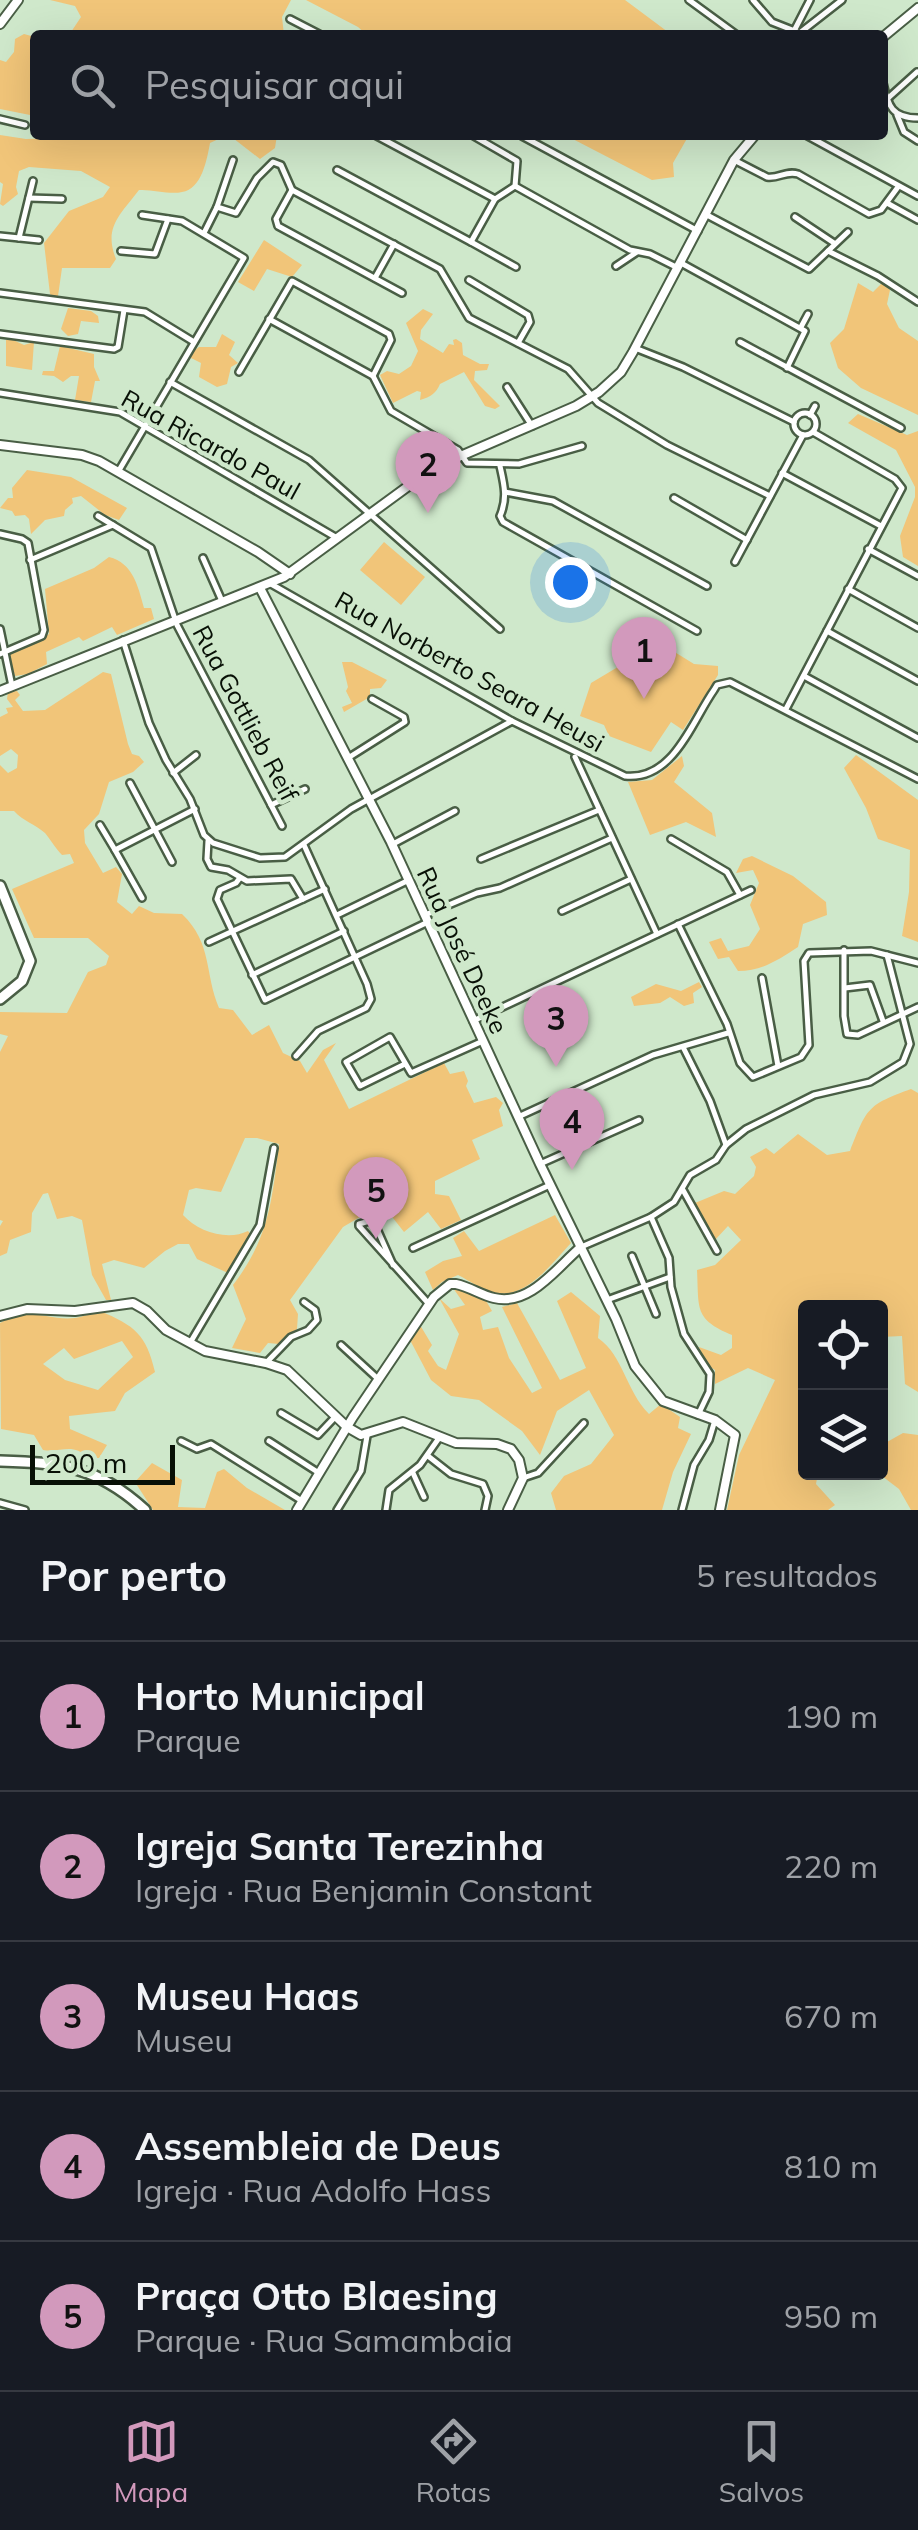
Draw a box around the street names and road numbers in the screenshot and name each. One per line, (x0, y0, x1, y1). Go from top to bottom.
street label: Rua Ricardo Paul (116, 382, 306, 506)
street label: Rua Norberto Seara Heusi (330, 584, 610, 758)
street label: Rua Gottlieb Reif (187, 620, 306, 807)
street label: Rua José Deeke (411, 862, 515, 1038)

